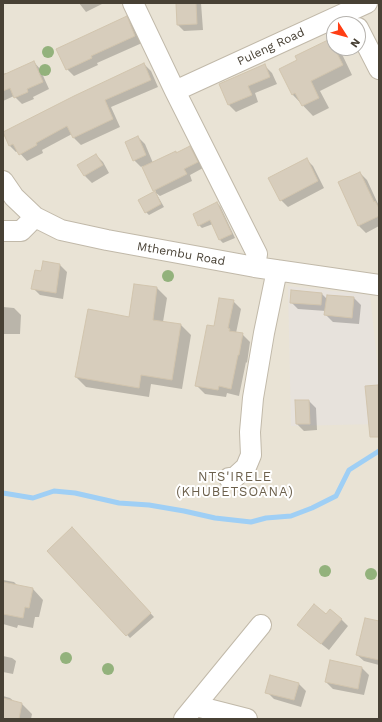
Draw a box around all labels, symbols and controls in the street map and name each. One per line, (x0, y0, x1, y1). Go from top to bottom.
north arrow (326, 16, 366, 56)
street label: Puleng Road (235, 25, 307, 69)
text: N (348, 36, 363, 50)
street label: Mthembu Road (136, 239, 226, 269)
district label: NTS'IRELE (KHUBETSOANA) (176, 469, 294, 500)

